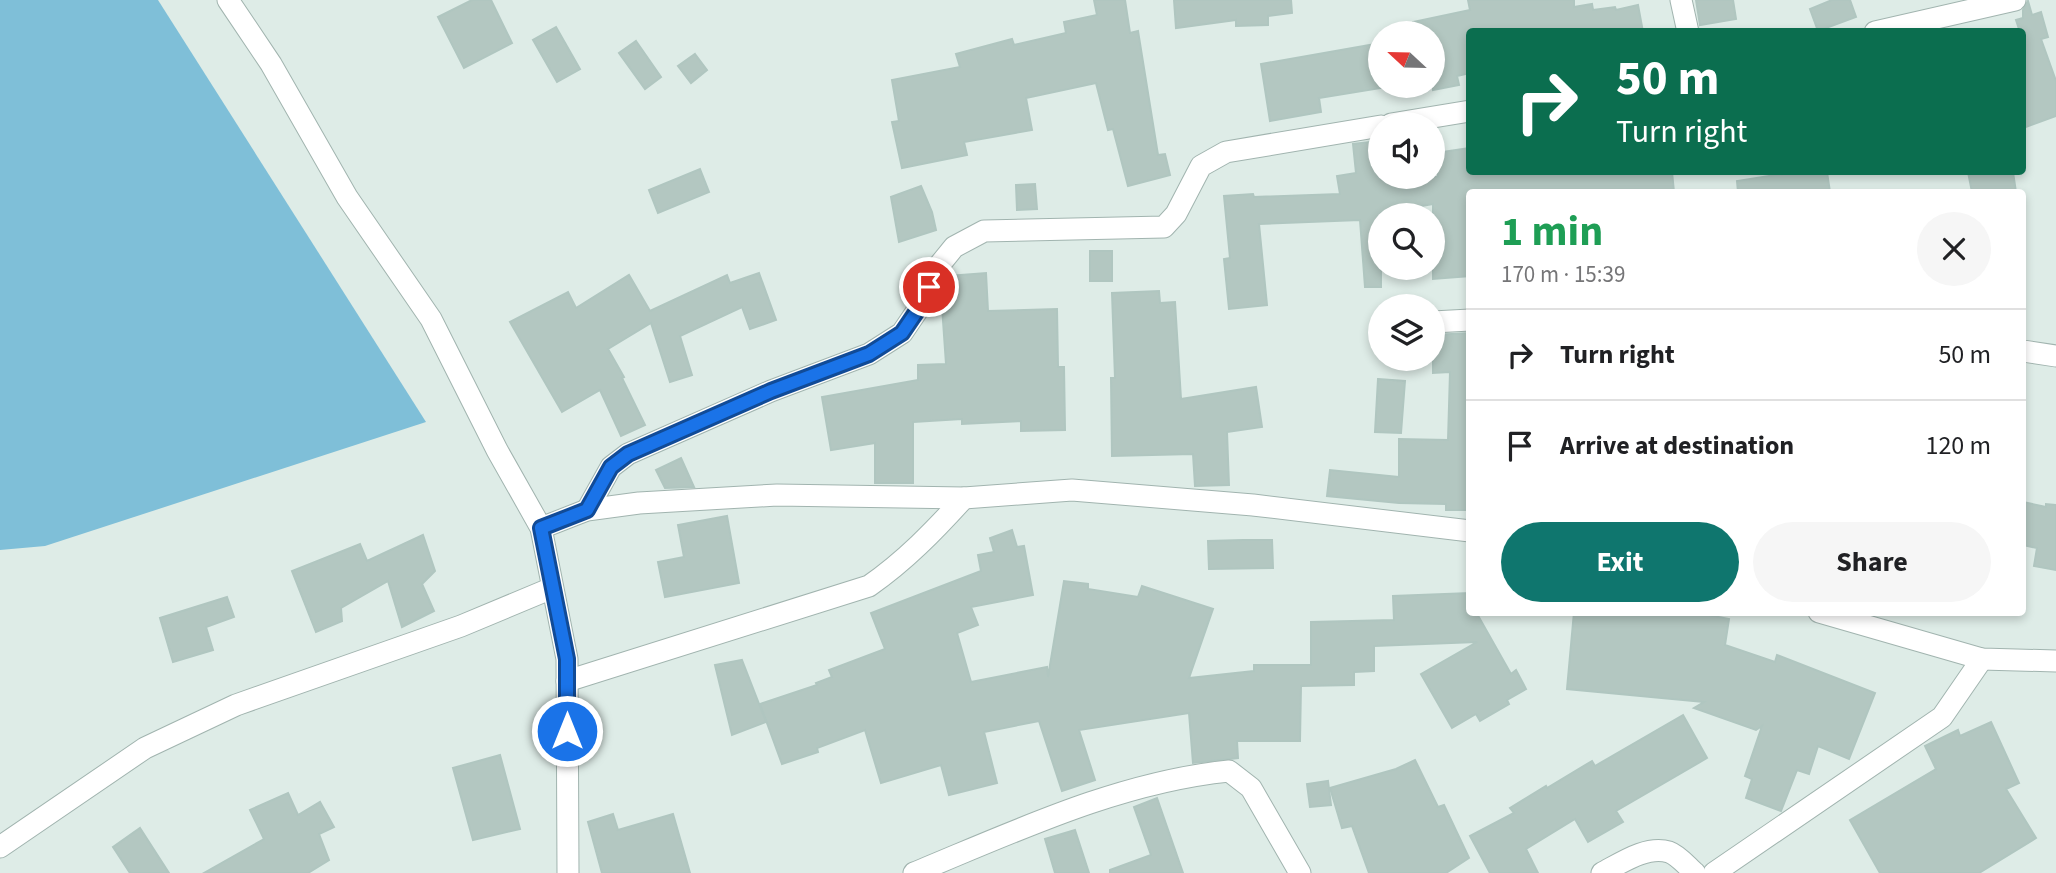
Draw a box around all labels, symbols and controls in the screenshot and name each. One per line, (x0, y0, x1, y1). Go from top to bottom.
north arrow (1368, 21, 1446, 98)
map controls (1368, 21, 1445, 371)
text: 50 m (1616, 44, 1720, 114)
icon: right (1501, 56, 1592, 147)
text: Turn right (1616, 109, 1747, 155)
button: sound (1368, 112, 1445, 189)
text: 1 min (1501, 202, 1603, 262)
button: search (1368, 203, 1445, 280)
button: close (1917, 212, 1991, 286)
pin (899, 257, 959, 317)
text: 170 m · 15:39 (1501, 258, 1625, 291)
icon: arrive (910, 268, 948, 306)
button: layers (1368, 294, 1445, 371)
icon: right (1501, 336, 1539, 374)
text: Turn right (1560, 336, 1675, 373)
text: 50 m (1938, 336, 1991, 373)
icon: arrive (1501, 427, 1539, 465)
text: Arrive at destination (1560, 427, 1794, 464)
text: 120 m (1925, 427, 1991, 464)
button: Exit (1501, 522, 1739, 602)
button: Share (1753, 522, 1991, 602)
position arrow (530, 694, 604, 768)

